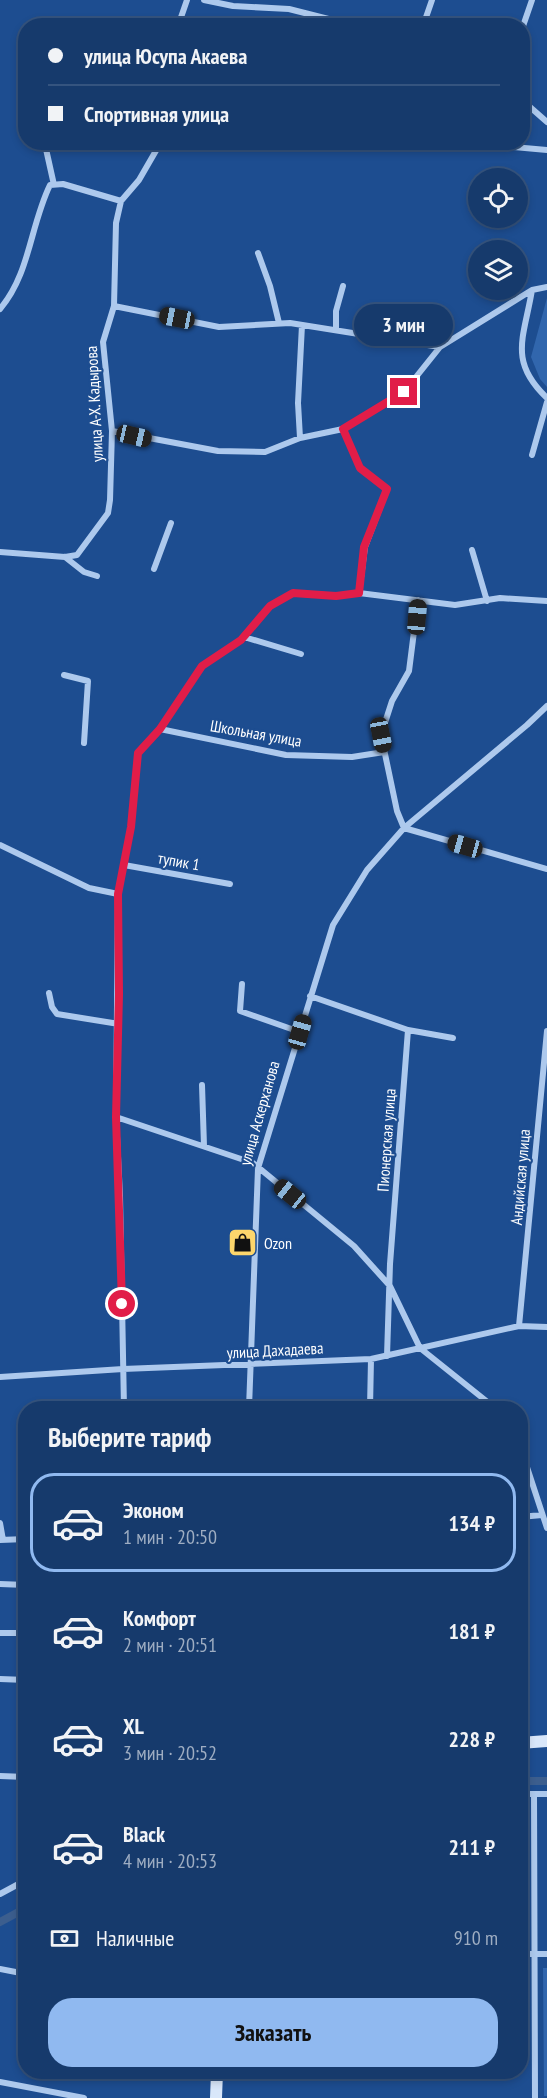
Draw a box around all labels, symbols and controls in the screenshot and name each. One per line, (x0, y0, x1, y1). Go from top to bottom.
text: улица Юсупа Акаева (84, 42, 247, 70)
text: Спортивная улица (84, 100, 229, 128)
map controls (468, 168, 528, 300)
button: locate (468, 168, 528, 228)
button: layers (468, 240, 528, 300)
callout: 3 мин (354, 305, 454, 347)
car (158, 306, 196, 330)
text: 3 мин (382, 312, 425, 338)
street label: улица А-Х. Кадырова (81, 345, 107, 463)
route end (390, 378, 417, 405)
car (114, 423, 154, 449)
car (406, 598, 428, 636)
street label: Школьная улица (209, 715, 303, 751)
car (369, 716, 393, 754)
car (445, 832, 485, 860)
street label: тупик 1 (157, 848, 201, 874)
car (286, 1012, 314, 1052)
street label: улица Аскерханова (235, 1058, 283, 1168)
street label: Пионерская улица (372, 1088, 400, 1192)
street label: Андийская улица (506, 1128, 534, 1226)
car (270, 1176, 310, 1212)
shop icon: Ozon (227, 1227, 259, 1259)
place label: Ozon (264, 1233, 292, 1253)
route start (108, 1290, 135, 1317)
street label: улица Дахадаева (226, 1337, 324, 1363)
text: Выберите тариф (48, 1420, 211, 1454)
icon: car (51, 1496, 105, 1550)
text: Эконом (123, 1496, 184, 1524)
text: 134 ₽ (448, 1509, 495, 1537)
text: 1 мин · 20:50 (123, 1524, 217, 1550)
icon: car (51, 1604, 105, 1658)
text: Комфорт (123, 1604, 196, 1632)
text: 181 ₽ (448, 1617, 495, 1645)
text: 2 мин · 20:51 (123, 1632, 217, 1658)
icon: car (51, 1712, 105, 1766)
text: XL (123, 1712, 144, 1740)
text: 228 ₽ (448, 1725, 495, 1753)
text: 3 мин · 20:52 (123, 1740, 217, 1766)
icon: car (51, 1820, 105, 1874)
text: Black (123, 1820, 165, 1848)
text: 211 ₽ (448, 1833, 495, 1861)
text: 4 мин · 20:53 (123, 1848, 217, 1874)
icon: cash (48, 1922, 81, 1955)
text: Наличные (96, 1924, 174, 1952)
text: 910 m (454, 1925, 498, 1951)
button: Заказать (48, 1998, 498, 2067)

